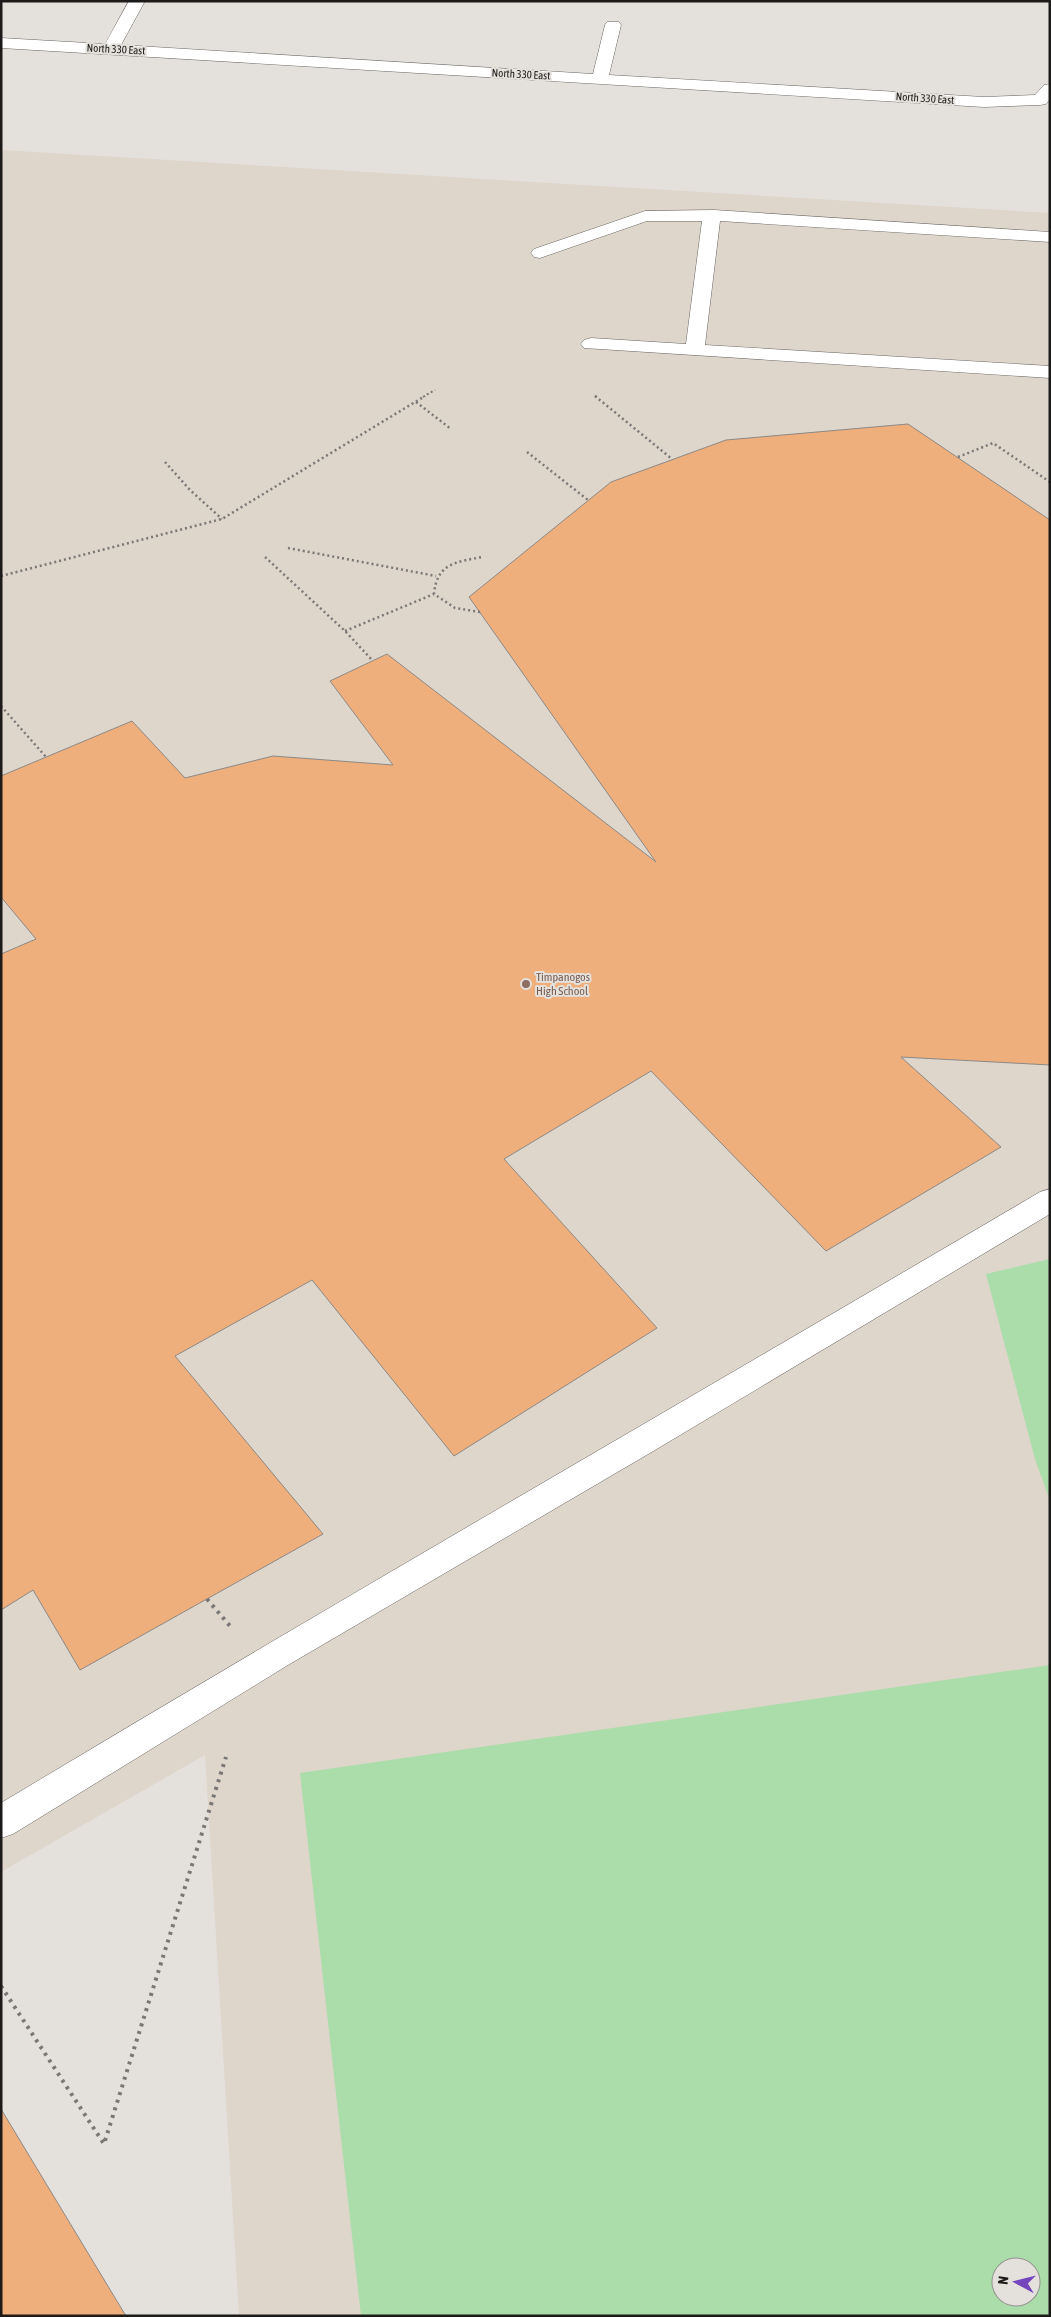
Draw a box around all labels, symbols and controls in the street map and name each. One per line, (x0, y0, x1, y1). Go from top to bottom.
street label: North 330 East (86, 41, 146, 57)
street label: North 330 East (491, 66, 551, 82)
street label: North 330 East (895, 90, 955, 106)
place label: Timpanogos High School (536, 970, 590, 998)
marker: Timpanogos High School (520, 978, 532, 990)
north arrow (991, 2257, 1041, 2307)
text: N (995, 2275, 1012, 2285)

